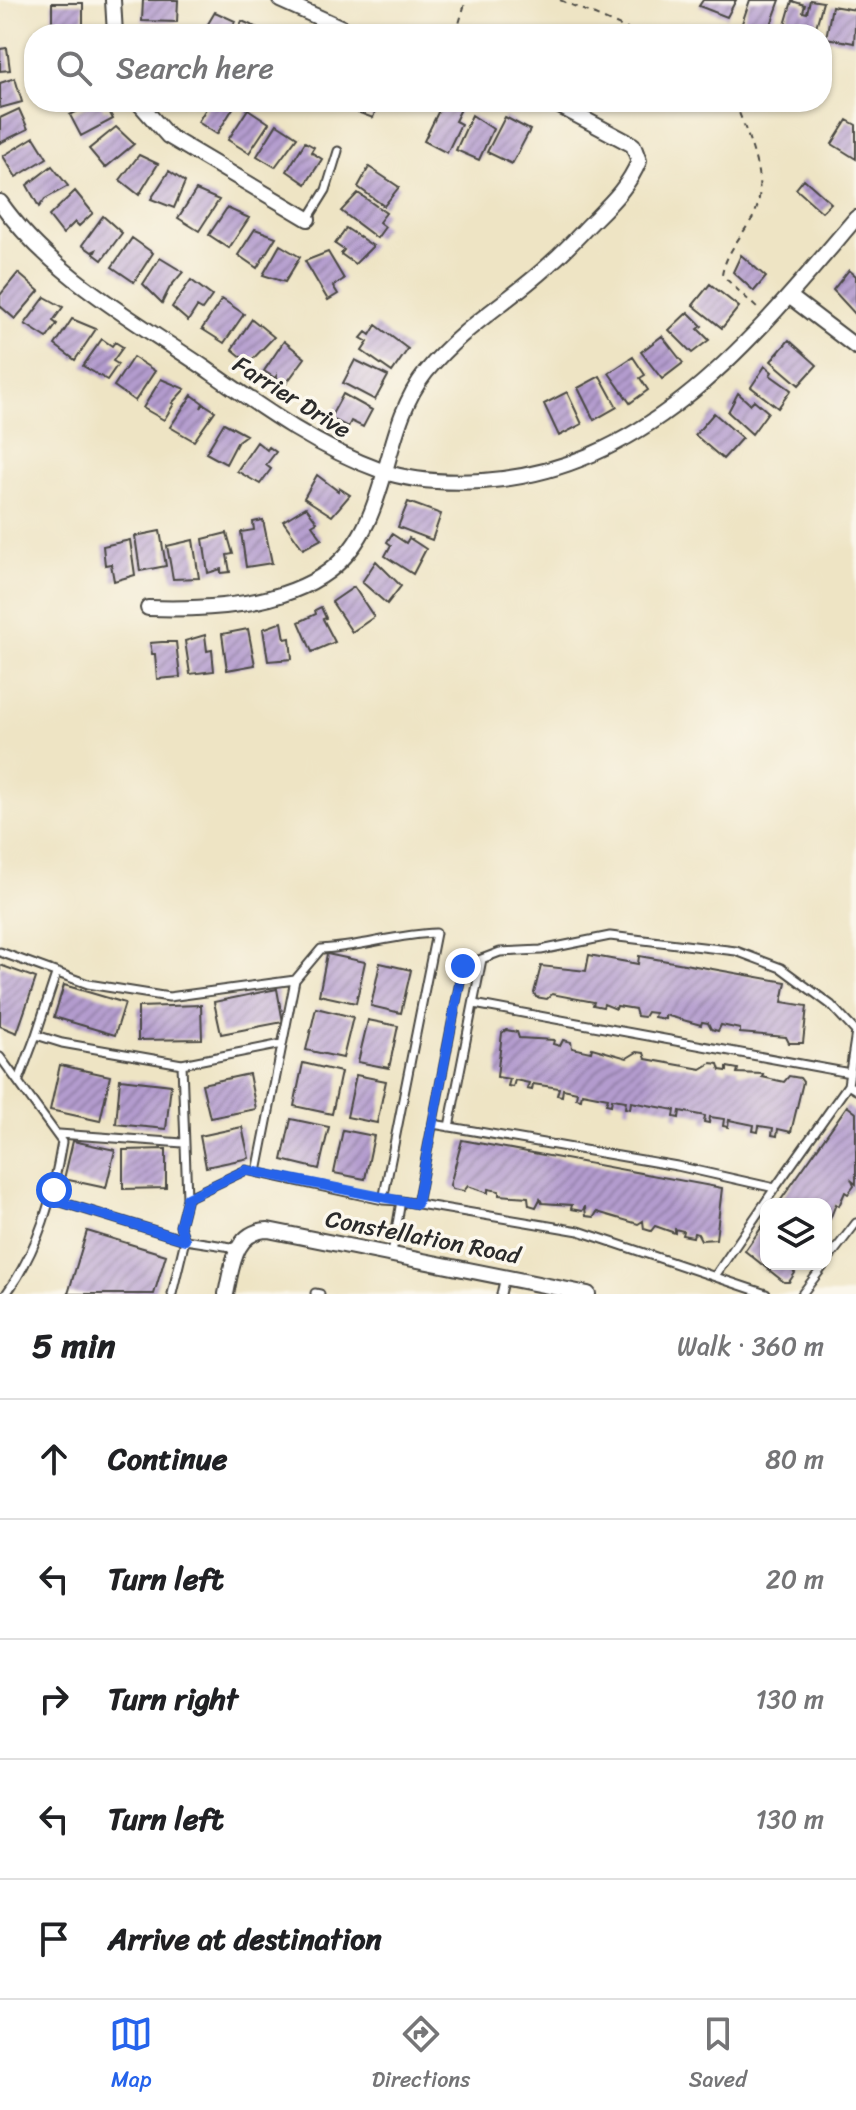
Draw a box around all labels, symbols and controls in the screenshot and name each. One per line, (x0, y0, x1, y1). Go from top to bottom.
search box (24, 24, 832, 112)
text: Search here (116, 41, 274, 95)
icon: search (52, 46, 96, 90)
street label: Farrier Drive (224, 344, 360, 450)
route end (445, 948, 481, 984)
route start (36, 1172, 72, 1208)
street label: Constellation Road (322, 1198, 525, 1277)
map controls (760, 1198, 832, 1270)
button: layers (760, 1198, 832, 1270)
text: 5 min (32, 1316, 115, 1376)
text: Walk · 360 m (677, 1323, 824, 1369)
text: Continue (108, 1432, 227, 1486)
text: 80 m (765, 1436, 824, 1482)
icon: ahead (32, 1437, 76, 1481)
text: Turn left (108, 1552, 224, 1606)
text: 20 m (766, 1556, 824, 1602)
icon: left (32, 1557, 76, 1601)
text: Turn right (108, 1672, 238, 1726)
text: 130 m (755, 1676, 824, 1722)
icon: right (32, 1677, 76, 1721)
text: Turn left (108, 1792, 224, 1846)
text: 130 m (755, 1796, 824, 1842)
icon: left (32, 1797, 76, 1841)
text: Arrive at destination (108, 1912, 382, 1966)
icon: arrive (32, 1917, 76, 1961)
tab: Map (109, 2012, 153, 2099)
tab: Directions (372, 2012, 470, 2099)
tab: Saved (689, 2012, 747, 2099)

